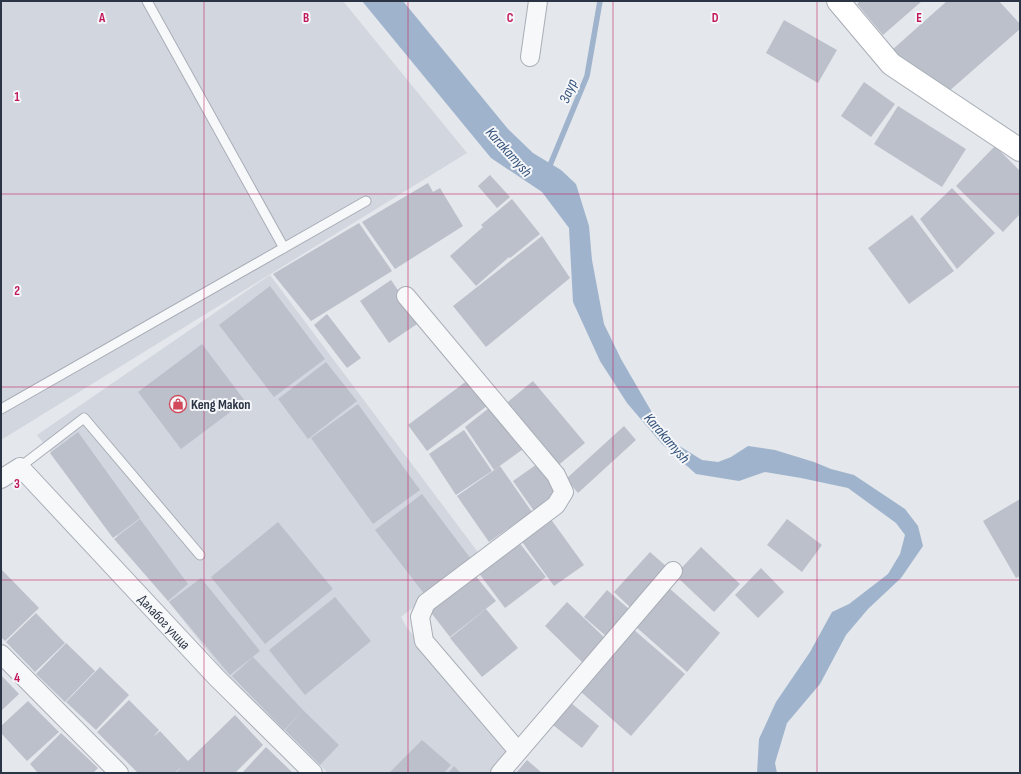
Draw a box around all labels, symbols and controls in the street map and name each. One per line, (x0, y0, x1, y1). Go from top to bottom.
text: A (98, 10, 106, 26)
text: B (303, 10, 309, 26)
text: C (507, 10, 514, 26)
text: D (712, 10, 719, 26)
text: E (916, 10, 922, 26)
water label: Заур (555, 76, 582, 106)
text: 1 (14, 89, 20, 105)
water label: Karakamysh (481, 123, 536, 181)
text: 2 (14, 283, 20, 299)
shop icon: Keng Makon (168, 394, 188, 414)
place label: Keng Makon (191, 396, 250, 413)
water label: Karakamysh (640, 409, 694, 467)
text: 3 (14, 476, 20, 492)
street label: Далабог улица (134, 591, 194, 653)
text: 4 (14, 670, 20, 686)

